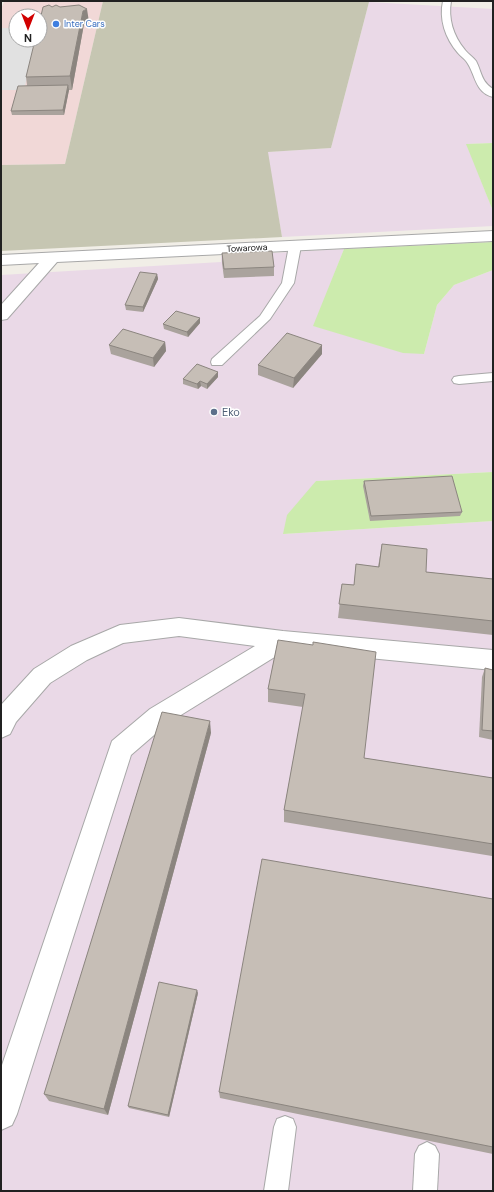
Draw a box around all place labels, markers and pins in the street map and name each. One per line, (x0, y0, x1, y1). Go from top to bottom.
place label: Inter Cars (64, 18, 105, 30)
marker: Inter Cars (51, 19, 61, 29)
place label: Eko (222, 405, 240, 419)
marker: Eko (209, 407, 219, 417)

